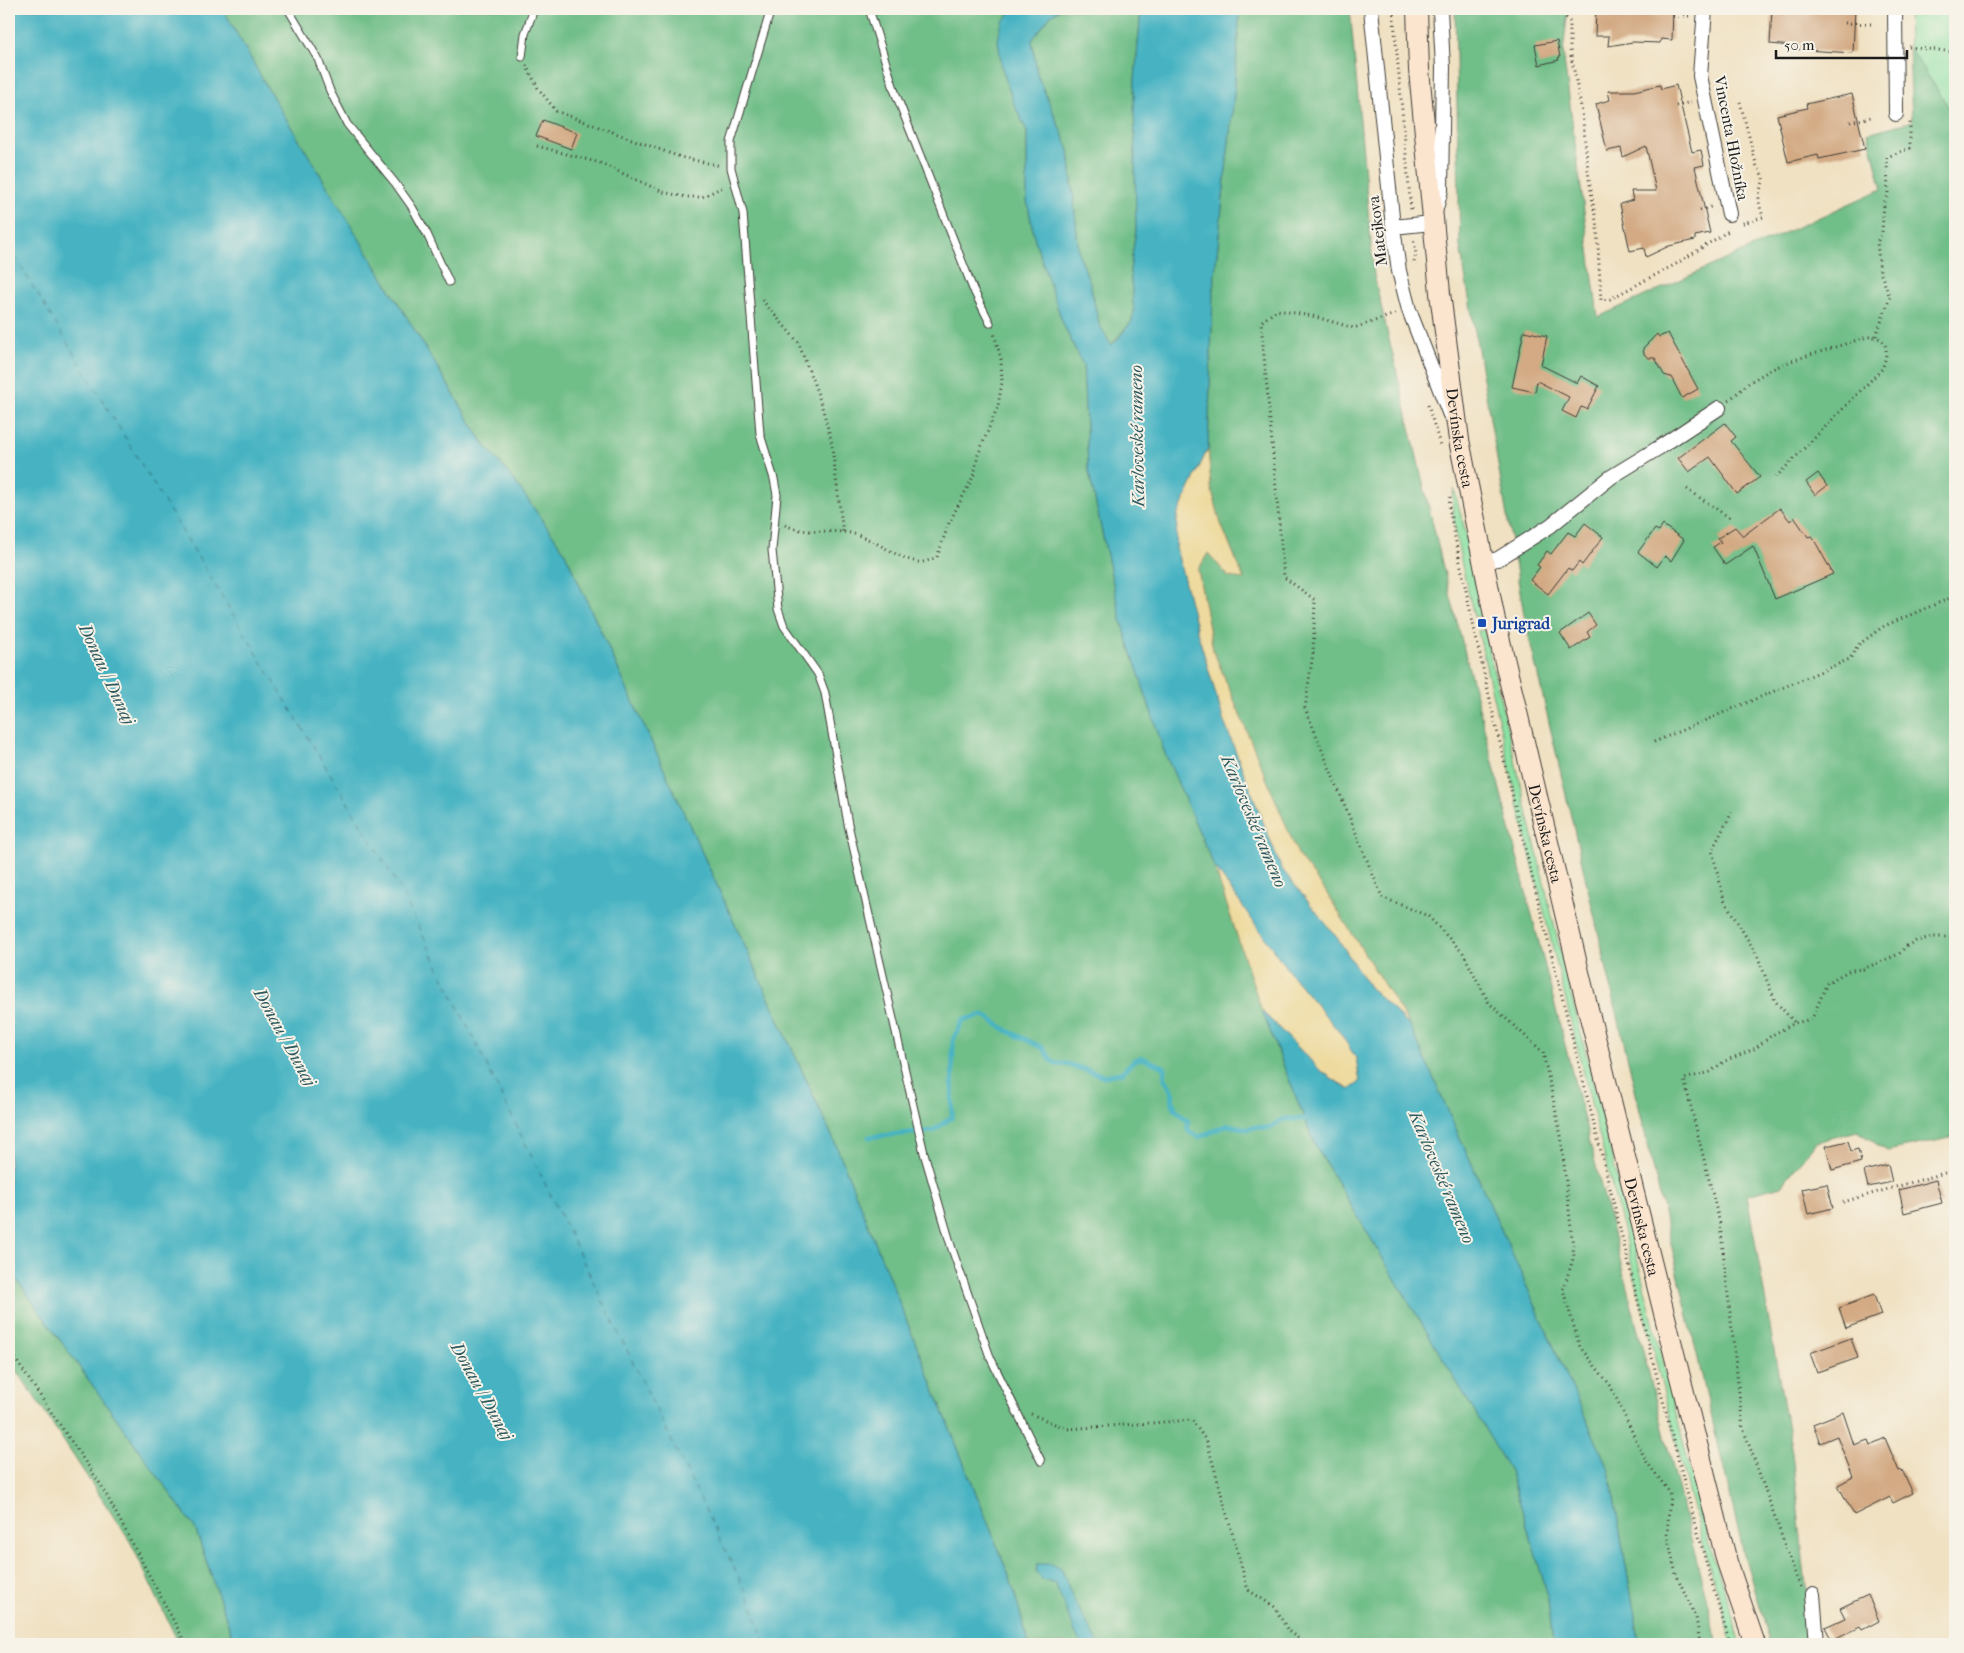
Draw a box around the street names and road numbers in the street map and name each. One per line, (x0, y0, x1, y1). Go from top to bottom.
street label: Vincenta Hložníka (1710, 73, 1753, 203)
street label: Matejkova (1364, 194, 1391, 267)
street label: Devínska cesta (1442, 387, 1477, 490)
street label: Devínska cesta (1524, 782, 1566, 885)
street label: Devínska cesta (1620, 1175, 1664, 1279)

